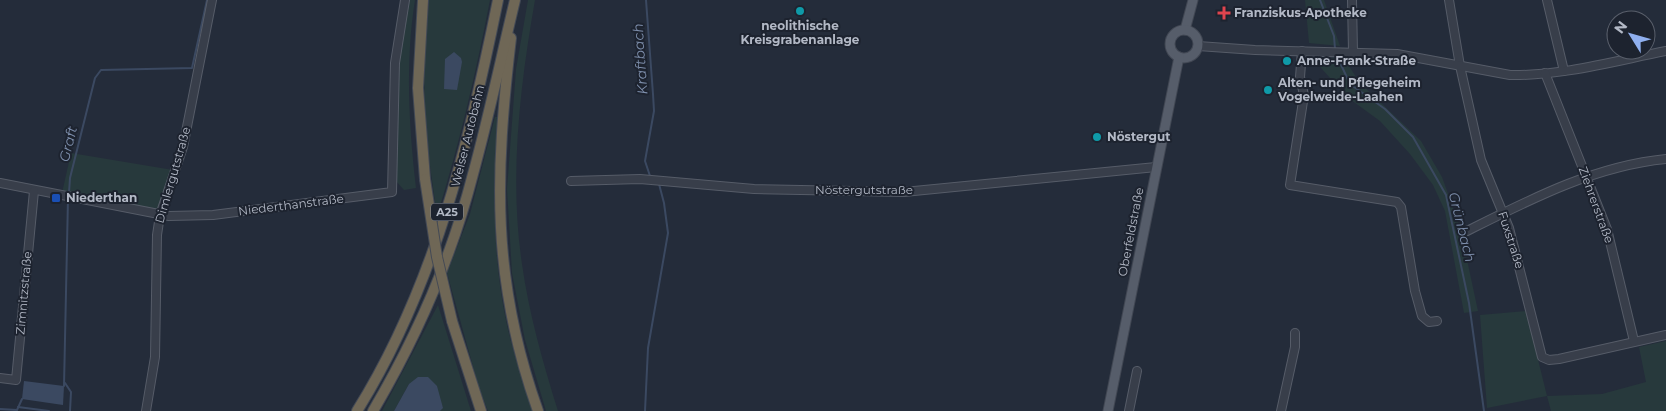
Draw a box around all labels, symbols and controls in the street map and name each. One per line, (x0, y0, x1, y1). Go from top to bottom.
marker: neolithische Kreisgrabenanlage (794, 5, 806, 17)
place label: Franziskus-Apotheke (1234, 5, 1367, 20)
marker: Franziskus-Apotheke (1218, 7, 1230, 19)
north arrow (1606, 10, 1656, 60)
text: N (1610, 17, 1631, 37)
place label: neolithische Kreisgrabenanlage (741, 18, 860, 47)
water label: Kraftbach (629, 23, 651, 95)
place label: Anne-Frank-Straße (1296, 53, 1416, 68)
marker: Anne-Frank-Straße (1281, 55, 1293, 67)
place label: Alten- und Pflegeheim Vogelweide-Laahen (1277, 75, 1421, 104)
street label: Welser Autobahn (448, 83, 487, 188)
marker: Alten- und Pflegeheim Vogelweide-Laahen (1262, 84, 1274, 96)
water label: Graft (55, 124, 81, 164)
street label: Dimlergutstraße (152, 125, 193, 225)
place label: Nöstergut (1107, 129, 1171, 144)
marker: Nöstergut (1091, 131, 1103, 143)
street label: Ziehrerstraße (1576, 164, 1617, 245)
street label: Nöstergutstraße (815, 182, 913, 197)
street label: Oberfeldstraße (1115, 186, 1146, 278)
place label: Niederthan (66, 190, 137, 205)
water label: Grünbach (1445, 190, 1479, 264)
street label: Niederthanstraße (237, 191, 345, 218)
marker: Niederthan (50, 192, 62, 204)
road number: A25 (431, 203, 463, 220)
street label: Fuxstraße (1495, 209, 1528, 270)
street label: Zimnitzstraße (12, 251, 35, 335)

